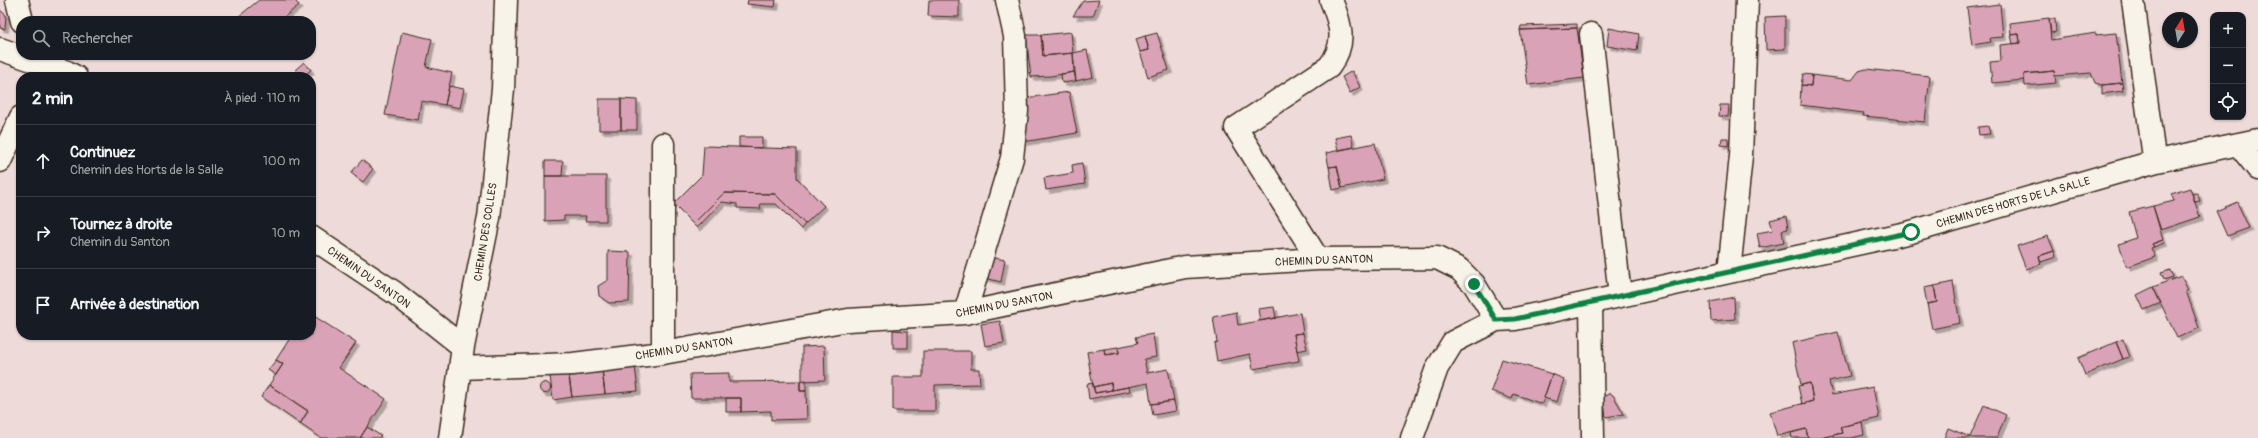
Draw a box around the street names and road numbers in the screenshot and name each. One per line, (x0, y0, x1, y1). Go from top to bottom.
street label: CHEMIN DES HORTS DE LA SALLE (1935, 174, 2092, 231)
street label: CHEMIN DES COLLES (471, 182, 500, 282)
street label: CHEMIN DU SANTON (325, 244, 413, 311)
street label: CHEMIN DU SANTON (1275, 252, 1373, 269)
street label: CHEMIN DU SANTON (955, 289, 1054, 320)
street label: CHEMIN DU SANTON (634, 334, 734, 363)

